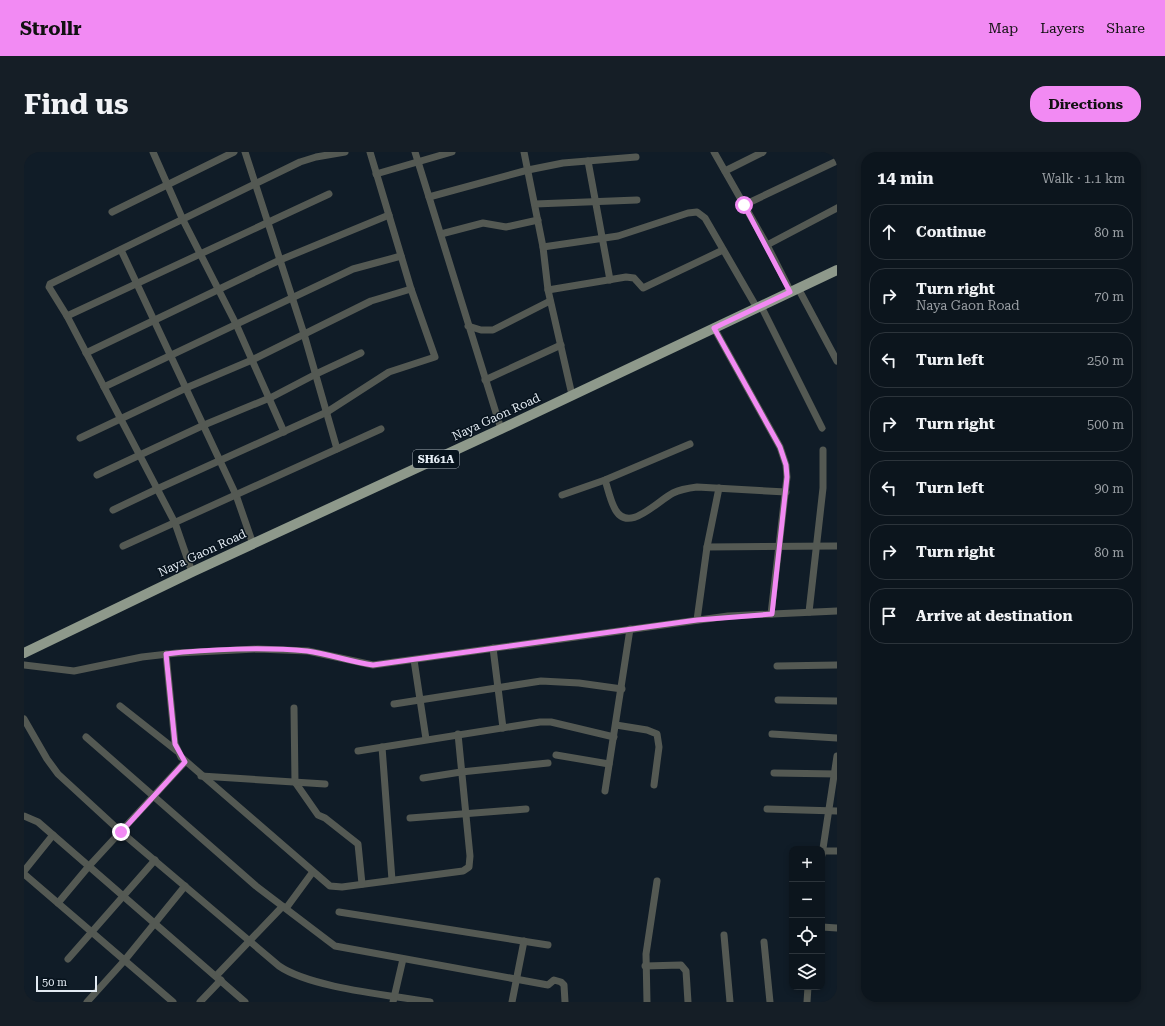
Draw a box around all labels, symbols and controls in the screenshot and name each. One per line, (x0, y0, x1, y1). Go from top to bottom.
text: Strollr (20, 17, 82, 40)
text: Map (988, 20, 1018, 36)
text: Layers (1040, 20, 1084, 36)
text: Share (1106, 20, 1145, 36)
button: Directions (1030, 86, 1141, 122)
text: Find us (24, 88, 128, 121)
text: 14 min (877, 168, 934, 188)
text: Walk · 1.1 km (1042, 171, 1125, 186)
route start (735, 196, 753, 214)
icon: ahead (878, 221, 900, 243)
text: Continue (916, 223, 986, 241)
text: 80 m (1094, 225, 1124, 240)
text: Turn right (916, 280, 995, 298)
icon: right (878, 285, 900, 307)
text: 70 m (1094, 289, 1124, 304)
text: Naya Gaon Road (916, 298, 1020, 313)
icon: left (878, 349, 900, 371)
text: Turn left (916, 351, 984, 369)
text: 250 m (1087, 353, 1124, 368)
street label: Naya Gaon Road (450, 390, 543, 444)
icon: right (878, 413, 900, 435)
text: Turn right (916, 415, 995, 433)
text: 500 m (1087, 417, 1124, 432)
road number: SH61A (413, 450, 459, 468)
icon: left (878, 477, 900, 499)
text: Turn left (916, 479, 984, 497)
text: 90 m (1094, 481, 1124, 496)
street label: Naya Gaon Road (156, 526, 249, 580)
icon: right (878, 541, 900, 563)
text: Turn right (916, 543, 995, 561)
text: 80 m (1094, 545, 1124, 560)
icon: arrive (878, 605, 900, 627)
text: Arrive at destination (916, 607, 1072, 625)
route end (112, 823, 130, 841)
map controls (789, 846, 825, 990)
button: + (789, 846, 825, 882)
button: − (789, 882, 825, 918)
button: locate (789, 918, 825, 954)
button: layers (789, 954, 825, 990)
scale bar (36, 974, 97, 993)
text: 50 m (42, 976, 67, 989)

